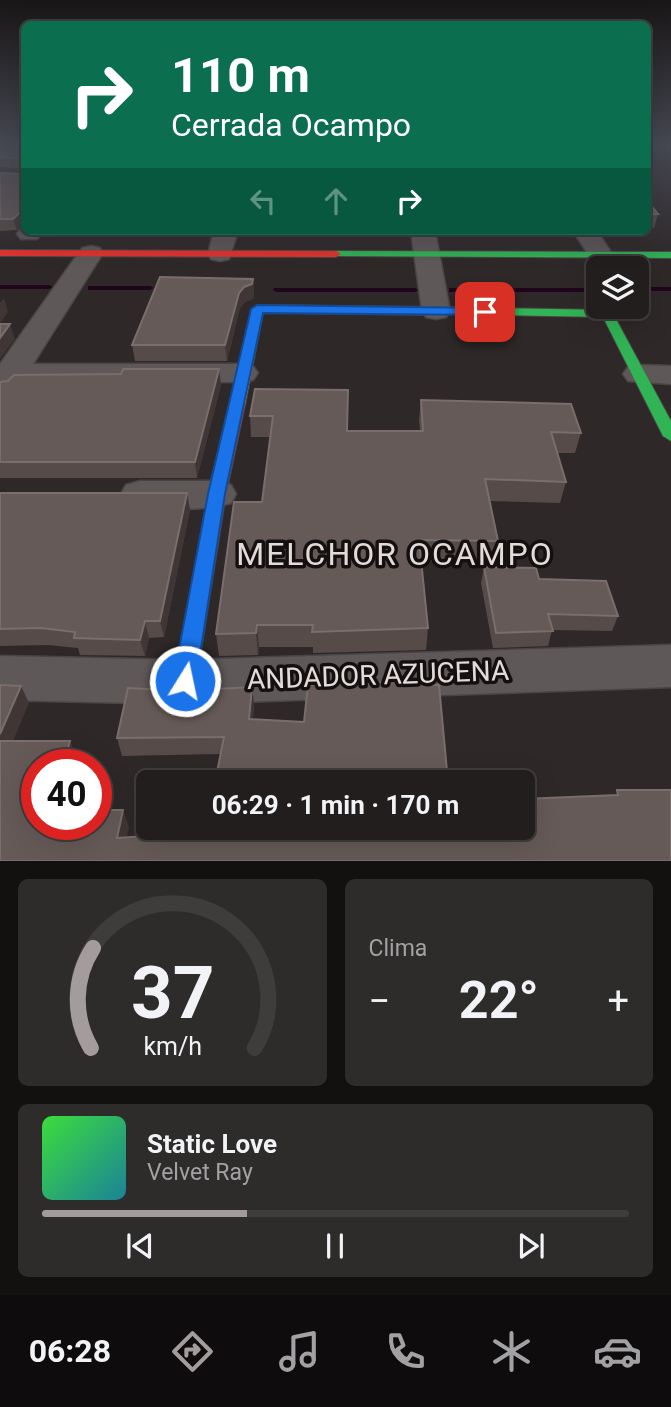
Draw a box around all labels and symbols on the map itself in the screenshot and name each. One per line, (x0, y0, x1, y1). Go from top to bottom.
pin (455, 282, 515, 342)
district label: MELCHOR OCAMPO (236, 535, 554, 573)
position arrow (148, 644, 222, 718)
street label: ANDADOR AZUCENA (246, 654, 510, 696)
speed limit sign: 40 (21, 749, 112, 840)

